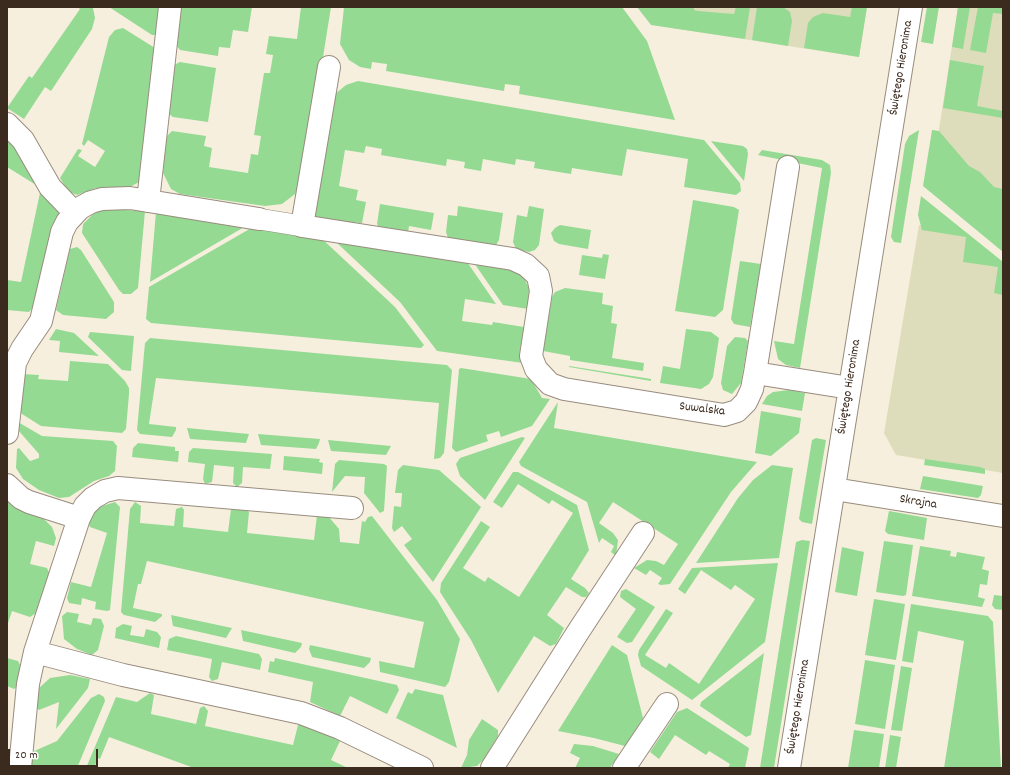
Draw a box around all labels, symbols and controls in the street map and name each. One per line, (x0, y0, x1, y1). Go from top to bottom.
street label: Świętego Hieronima (887, 20, 917, 116)
street label: Świętego Hieronima (835, 339, 865, 435)
street label: Suwalska (678, 399, 726, 421)
street label: Skrajna (898, 492, 938, 514)
street label: Świętego Hieronima (784, 659, 814, 755)
scale bar (10, 741, 100, 767)
text: 20 m (15, 747, 38, 764)

